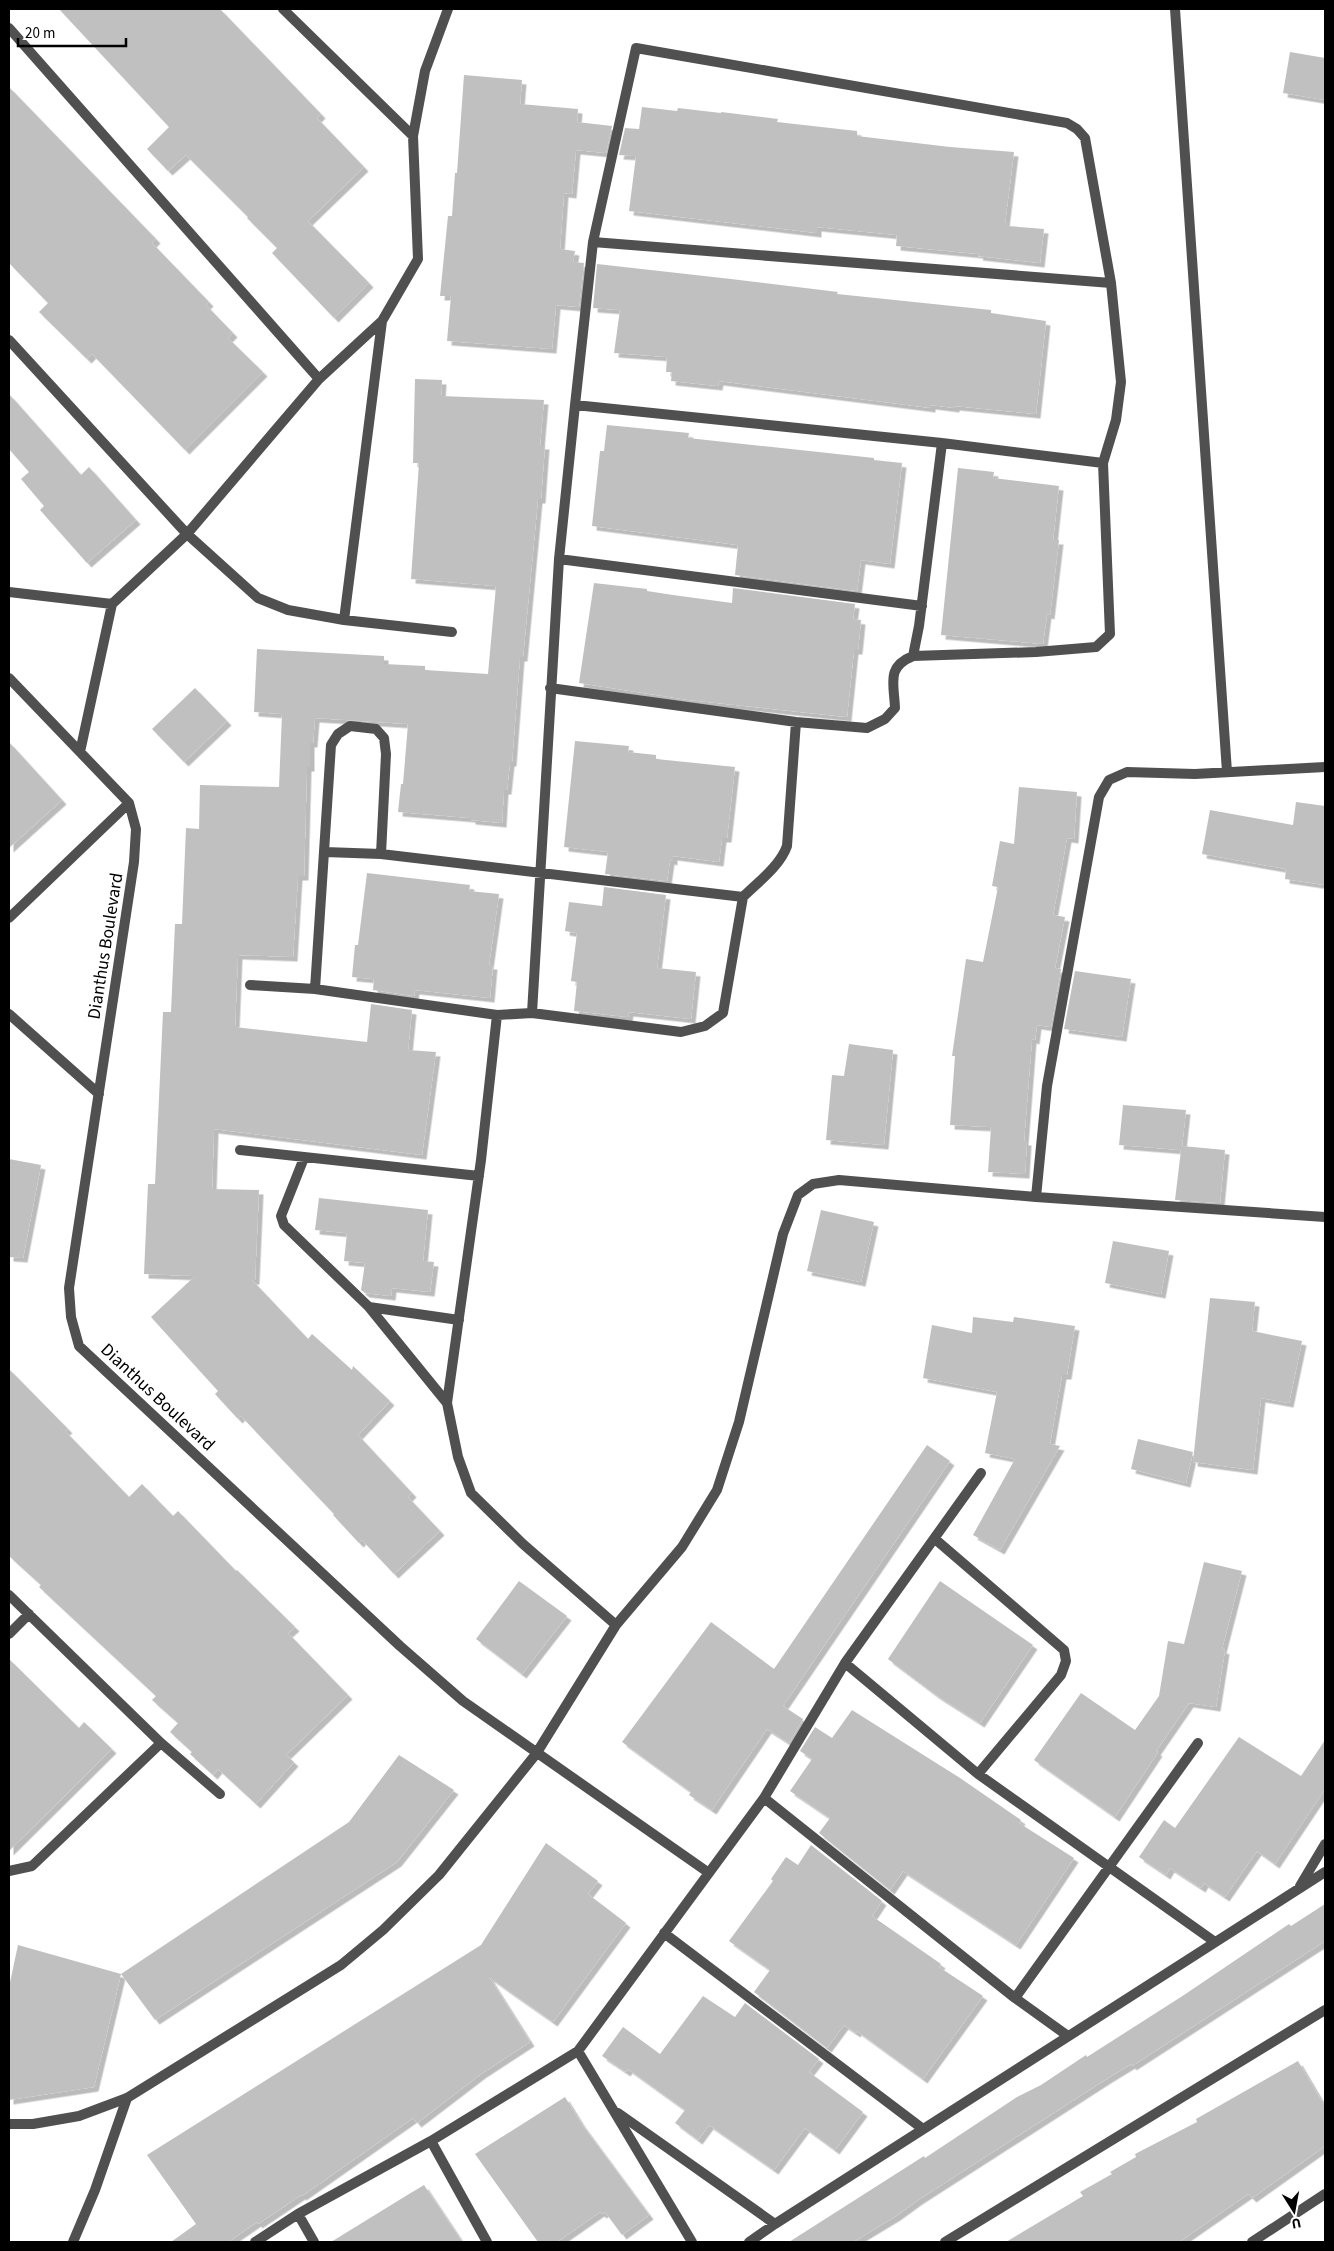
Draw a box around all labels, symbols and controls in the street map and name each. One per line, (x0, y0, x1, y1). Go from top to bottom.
scale bar (18, 15, 125, 47)
text: 20 m (25, 23, 55, 44)
street label: Dianthus Boulevard (82, 871, 129, 1021)
street label: Dianthus Boulevard (95, 1338, 220, 1457)
north arrow (1269, 2186, 1319, 2236)
text: U (1290, 2212, 1303, 2233)

